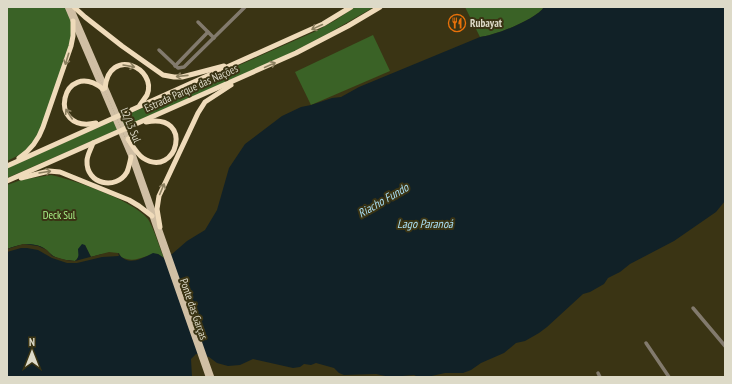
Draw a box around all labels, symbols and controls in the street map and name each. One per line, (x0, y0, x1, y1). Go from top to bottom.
restaurant icon: Rubayat (447, 13, 467, 33)
place label: Rubayat (470, 16, 503, 30)
one-way arrow (311, 24, 323, 31)
one-way arrow (63, 53, 70, 66)
street label: Estrada Parque das Nações (142, 61, 240, 115)
one-way arrow (264, 61, 276, 68)
one-way arrow (122, 62, 135, 70)
one-way arrow (176, 73, 189, 80)
street label: L2/L3 Sul (117, 105, 145, 145)
one-way arrow (65, 109, 73, 120)
one-way arrow (38, 168, 51, 176)
water label: Riacho Fundo (355, 179, 412, 221)
one-way arrow (159, 183, 166, 195)
park label: Deck Sul (43, 208, 76, 222)
water label: Lago Paranoá (397, 216, 454, 231)
street label: Ponte das Garças (177, 276, 211, 342)
north arrow (12, 332, 52, 372)
text: N (29, 335, 35, 349)

